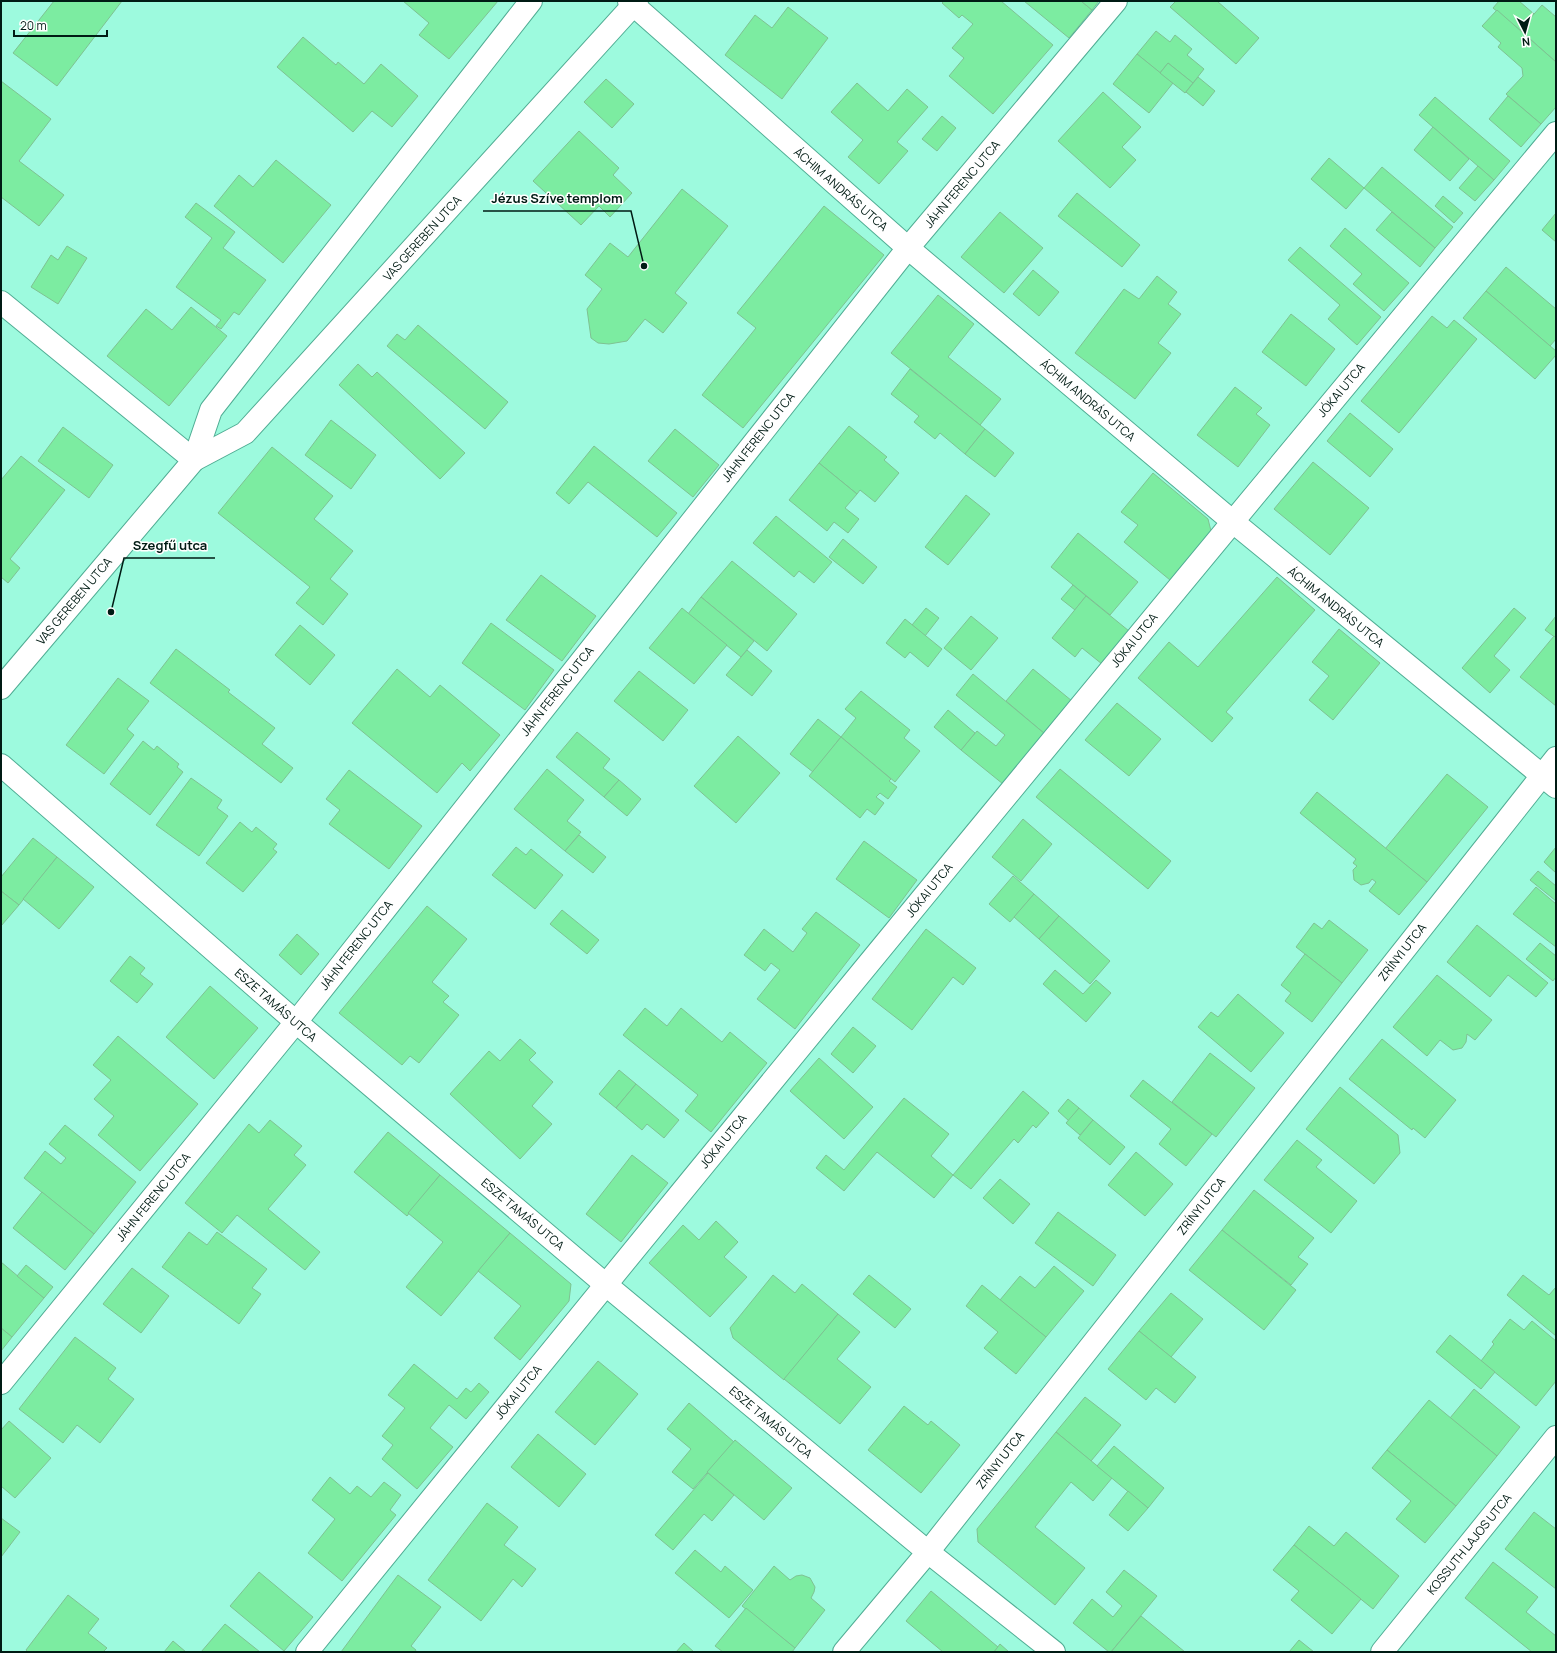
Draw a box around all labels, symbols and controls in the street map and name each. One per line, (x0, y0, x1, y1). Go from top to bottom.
scale bar (14, 12, 107, 38)
north arrow (1505, 12, 1545, 52)
text: 20 m (20, 17, 47, 34)
text: N (1521, 35, 1531, 50)
street label: JÁHN FERENC UTCA (920, 136, 1004, 232)
street label: ÁCHIM ANDRÁS UTCA (790, 143, 892, 235)
callout: Jézus Szíve templom (483, 186, 631, 211)
text: Jézus Szíve templom (491, 189, 623, 207)
street label: VAS GEREBEN UTCA (379, 191, 465, 284)
street label: ÁCHIM ANDRÁS UTCA (1037, 355, 1140, 445)
street label: JÓKAI UTCA (1313, 359, 1369, 421)
street label: JÁHN FERENC UTCA (718, 388, 799, 485)
callout: Szegfű utca (124, 533, 215, 558)
text: Szegfű utca (133, 536, 207, 554)
street label: VAS GEREBEN UTCA (32, 553, 116, 648)
street label: ÁCHIM ANDRÁS UTCA (1284, 563, 1388, 651)
street label: JÓKAI UTCA (1107, 609, 1162, 671)
street label: JÁHN FERENC UTCA (517, 642, 598, 739)
street label: JÓKAI UTCA (902, 859, 957, 921)
street label: JÁHN FERENC UTCA (316, 896, 397, 993)
street label: ZRÍNYI UTCA (1374, 919, 1430, 984)
street label: ESZE TAMÁS UTCA (231, 965, 321, 1046)
street label: JÓKAI UTCA (696, 1110, 751, 1172)
street label: JÁHN FERENC UTCA (112, 1149, 194, 1245)
street label: ZRÍNYI UTCA (1173, 1173, 1229, 1238)
street label: ESZE TAMÁS UTCA (478, 1174, 569, 1254)
street label: JÓKAI UTCA (491, 1361, 546, 1423)
street label: ESZE TAMÁS UTCA (726, 1382, 817, 1462)
street label: ZRÍNYI UTCA (972, 1427, 1028, 1492)
street label: KOSSUTH LAJOS UTCA (1423, 1489, 1515, 1598)

